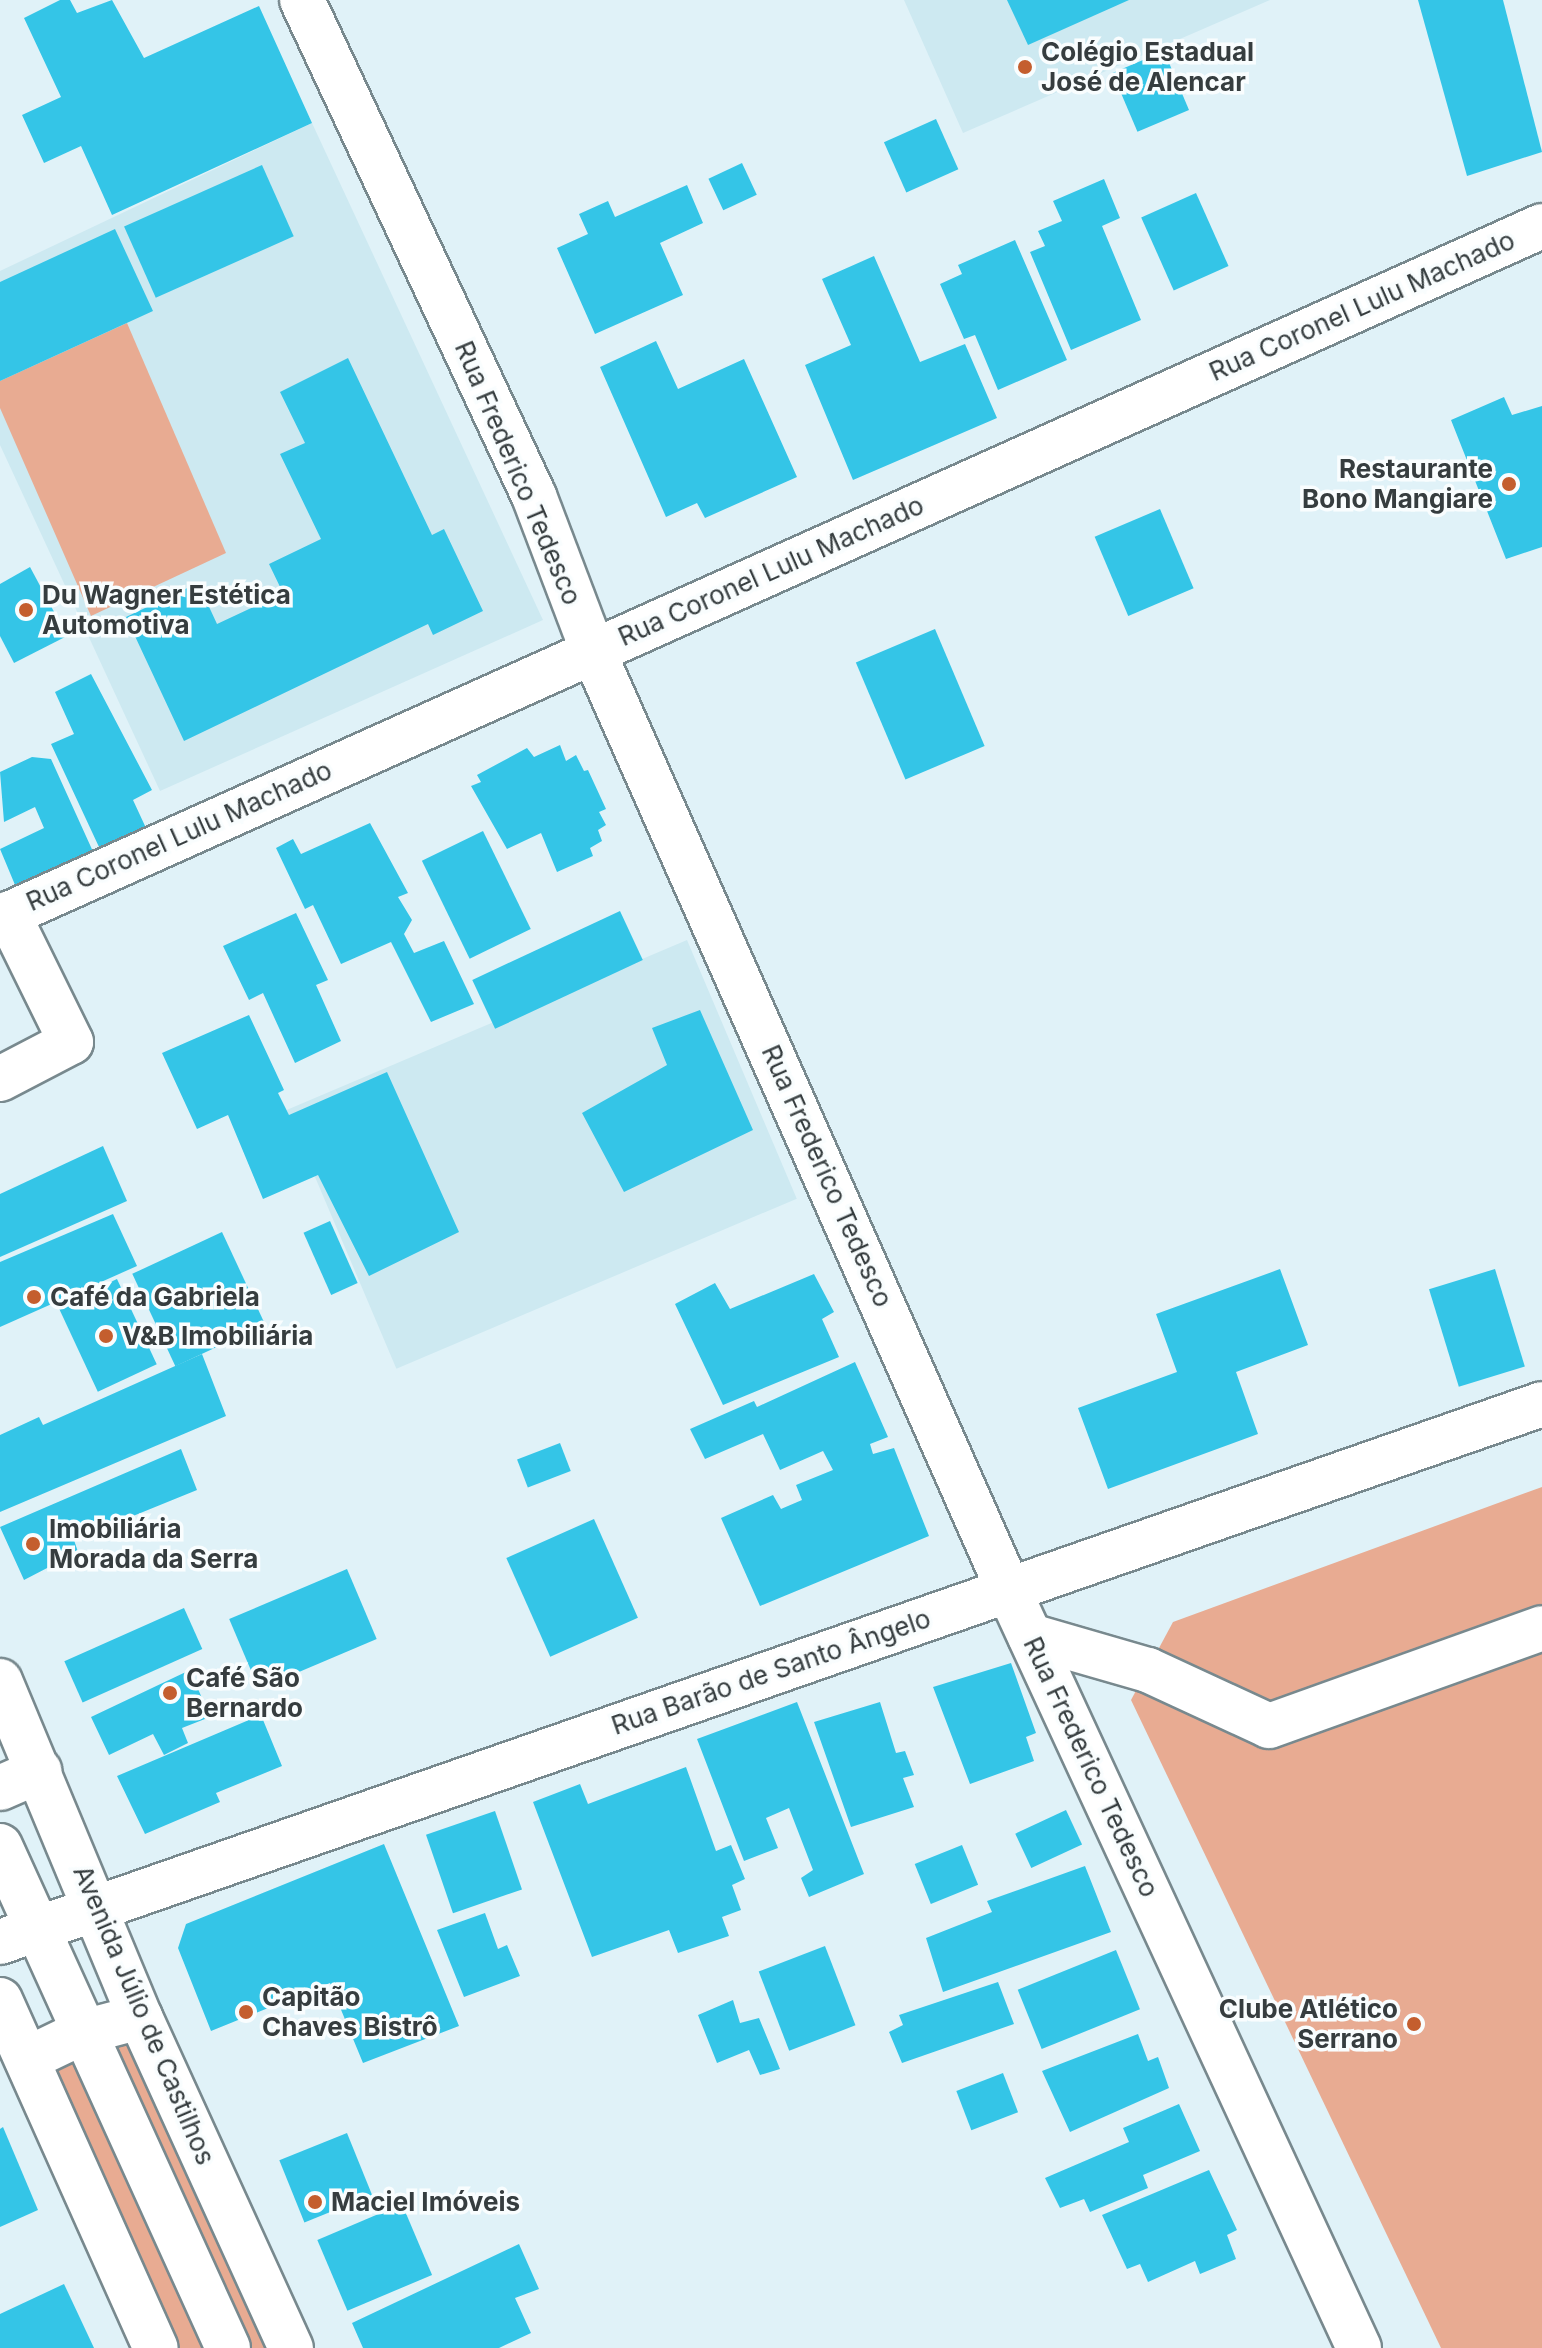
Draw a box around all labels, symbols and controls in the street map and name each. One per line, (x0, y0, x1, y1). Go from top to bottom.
place label: Colégio Estadual José de Alencar (1041, 36, 1254, 98)
marker: Colégio Estadual José de Alencar (1016, 58, 1034, 76)
street label: Rua Coronel Lulu Machado (1204, 224, 1520, 388)
street label: Rua Frederico Tedesco (448, 336, 588, 610)
place label: Restaurante Bono Mangiare (1302, 453, 1493, 514)
marker: Restaurante Bono Mangiare (1500, 475, 1518, 493)
street label: Rua Coronel Lulu Machado (613, 489, 929, 653)
place label: Du Wagner Estética Automotiva (42, 579, 291, 640)
marker: Du Wagner Estética Automotiva (17, 601, 35, 619)
street label: Rua Coronel Lulu Machado (21, 754, 337, 918)
street label: Rua Frederico Tedesco (755, 1040, 899, 1312)
place label: Café da Gabriela (50, 1281, 260, 1313)
marker: Café da Gabriela (25, 1288, 43, 1306)
place label: V&B Imobiliária (122, 1320, 313, 1352)
marker: V&B Imobiliária (97, 1327, 115, 1345)
place label: Imobiliária Morada da Serra (49, 1513, 258, 1574)
marker: Imobiliária Morada da Serra (24, 1535, 42, 1553)
street label: Rua Barão de Santo Ângelo (607, 1603, 935, 1741)
street label: Rua Frederico Tedesco (1017, 1632, 1165, 1902)
place label: Café São Bernardo (186, 1662, 303, 1724)
marker: Café São Bernardo (161, 1684, 179, 1702)
street label: Avenida Júlio de Castilhos (67, 1861, 221, 2169)
place label: Capitão Chaves Bistrô (262, 1981, 438, 2042)
place label: Clube Atlético Serrano (1219, 1993, 1398, 2054)
marker: Capitão Chaves Bistrô (237, 2003, 255, 2021)
marker: Clube Atlético Serrano (1405, 2015, 1423, 2033)
place label: Maciel Imóveis (331, 2186, 520, 2218)
marker: Maciel Imóveis (306, 2193, 324, 2211)

